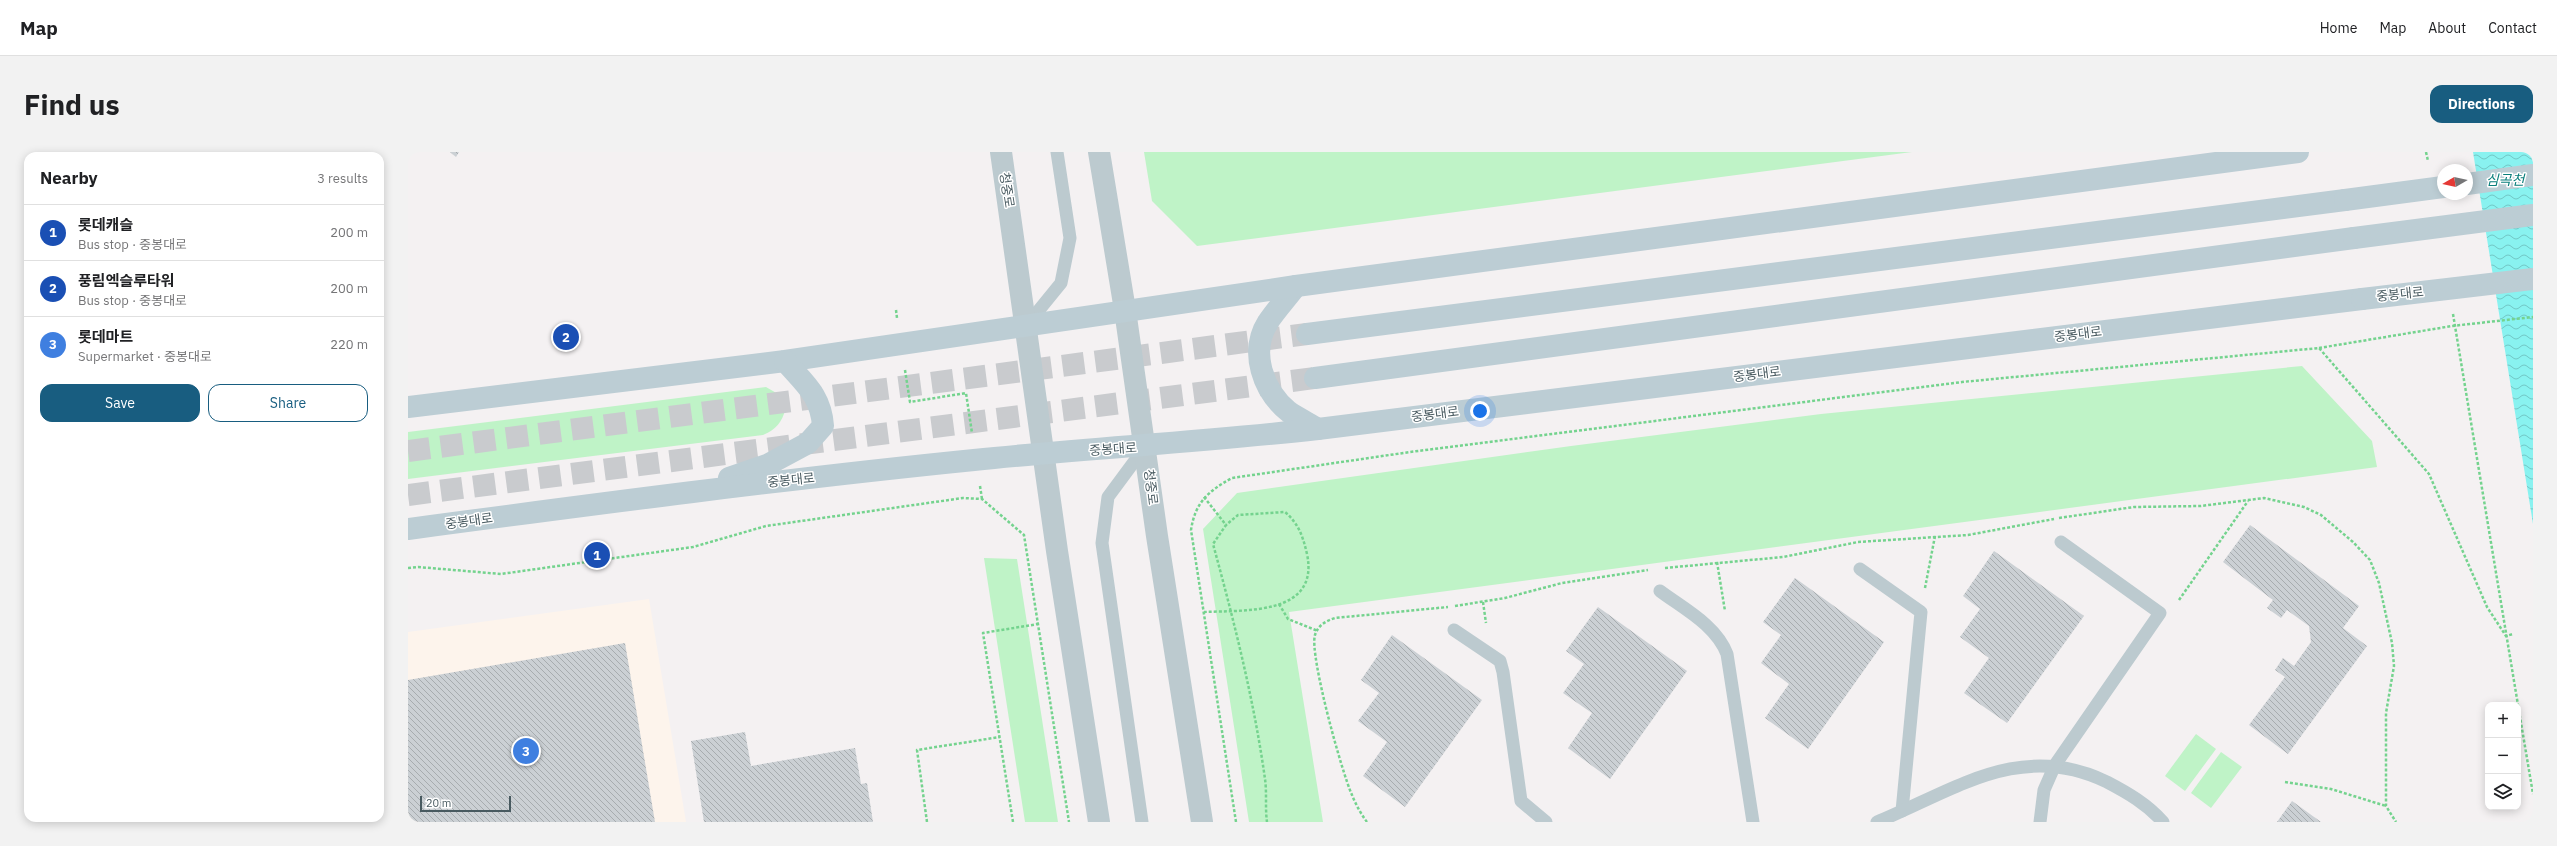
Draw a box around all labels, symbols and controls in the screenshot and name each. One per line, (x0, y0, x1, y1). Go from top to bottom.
text: Map (20, 16, 58, 40)
text: Home (2320, 19, 2357, 37)
text: Map (2379, 19, 2406, 37)
text: About (2428, 19, 2466, 37)
text: Contact (2488, 19, 2537, 37)
button: Directions (2430, 85, 2533, 123)
text: Find us (24, 86, 120, 123)
north arrow (2437, 164, 2473, 200)
text: Nearby (40, 167, 98, 189)
text: 3 results (317, 170, 368, 187)
street label: 청중로 (996, 171, 1018, 209)
water label: 심곡천 (2486, 171, 2525, 189)
text: 롯데캐슬 (78, 215, 133, 234)
text: 1 (49, 224, 57, 241)
text: 200 m (330, 224, 368, 241)
text: Bus stop · 중봉대로 (78, 236, 187, 253)
text: 풍림엑슬루타워 (78, 271, 175, 290)
text: 2 (49, 280, 57, 297)
text: 200 m (330, 280, 368, 297)
street label: 중봉대로 (2375, 283, 2425, 305)
text: Bus stop · 중봉대로 (78, 292, 187, 309)
pin: 2 (553, 322, 579, 352)
street label: 중봉대로 (2053, 323, 2103, 345)
text: 롯데마트 (78, 327, 133, 346)
text: 3 (49, 336, 57, 353)
text: 220 m (330, 336, 368, 353)
text: Supermarket · 중봉대로 (78, 348, 212, 365)
street label: 중봉대로 (1732, 363, 1782, 385)
button: Save (40, 384, 200, 422)
button: Share (208, 384, 368, 422)
your location (1470, 401, 1490, 421)
street label: 중봉대로 (1410, 403, 1460, 425)
street label: 중봉대로 (1089, 439, 1137, 459)
street label: 청중로 (1140, 468, 1162, 506)
street label: 중봉대로 (766, 469, 816, 491)
street label: 중봉대로 (444, 509, 494, 533)
pin: 1 (584, 540, 610, 570)
map controls (2485, 702, 2521, 810)
button: + (2485, 702, 2521, 738)
pin: 3 (513, 736, 539, 766)
button: − (2485, 738, 2521, 774)
button: layers (2485, 774, 2521, 810)
scale bar (420, 794, 511, 813)
text: 20 m (426, 796, 451, 810)

